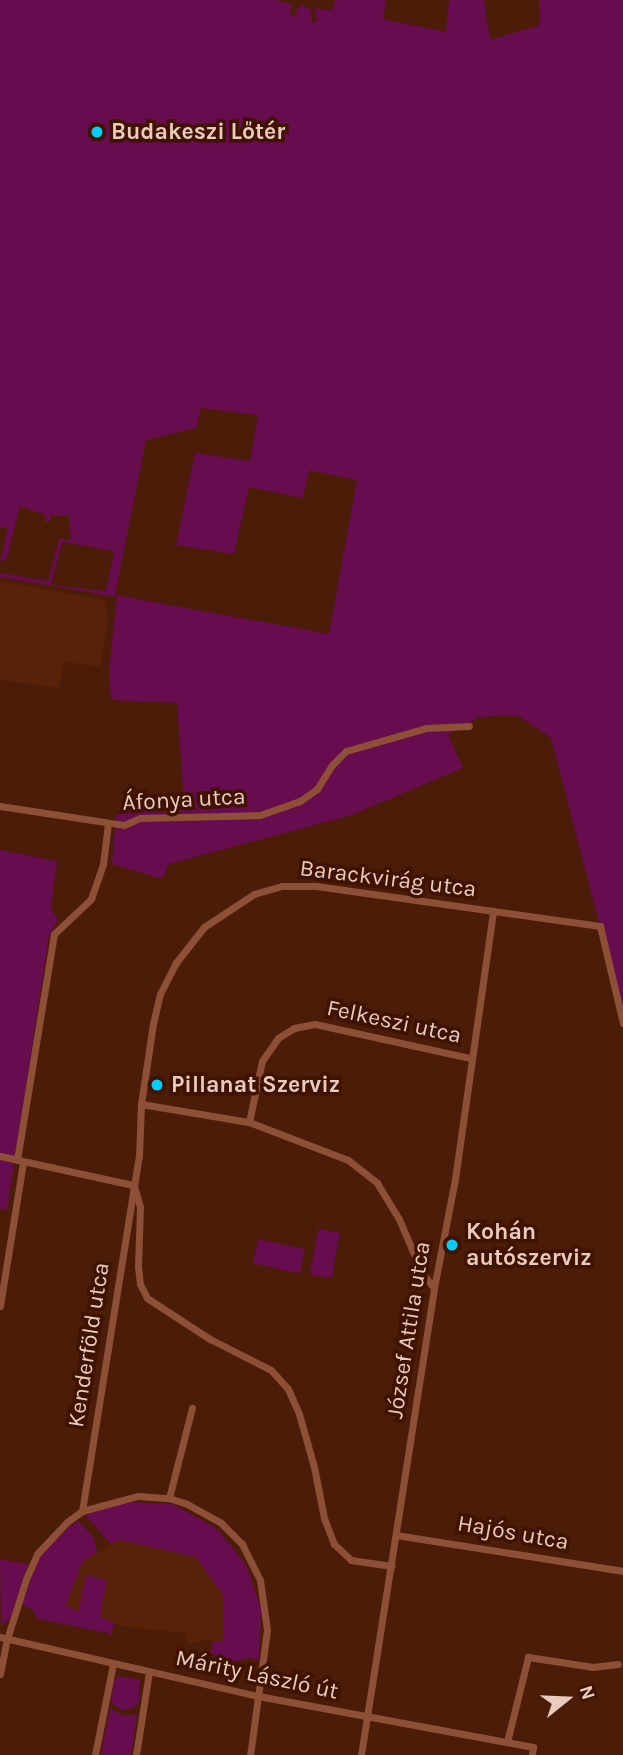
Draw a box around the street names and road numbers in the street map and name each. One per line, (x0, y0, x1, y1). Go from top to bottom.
street label: Áfonya utca (122, 783, 246, 817)
street label: Barackvirág utca (298, 854, 478, 904)
street label: Felkeszi utca (324, 994, 464, 1050)
street label: József Attila utca (381, 1239, 437, 1421)
street label: Kenderföld utca (62, 1261, 116, 1429)
street label: Hajós utca (455, 1510, 571, 1556)
street label: Márity László út (173, 1644, 341, 1706)

